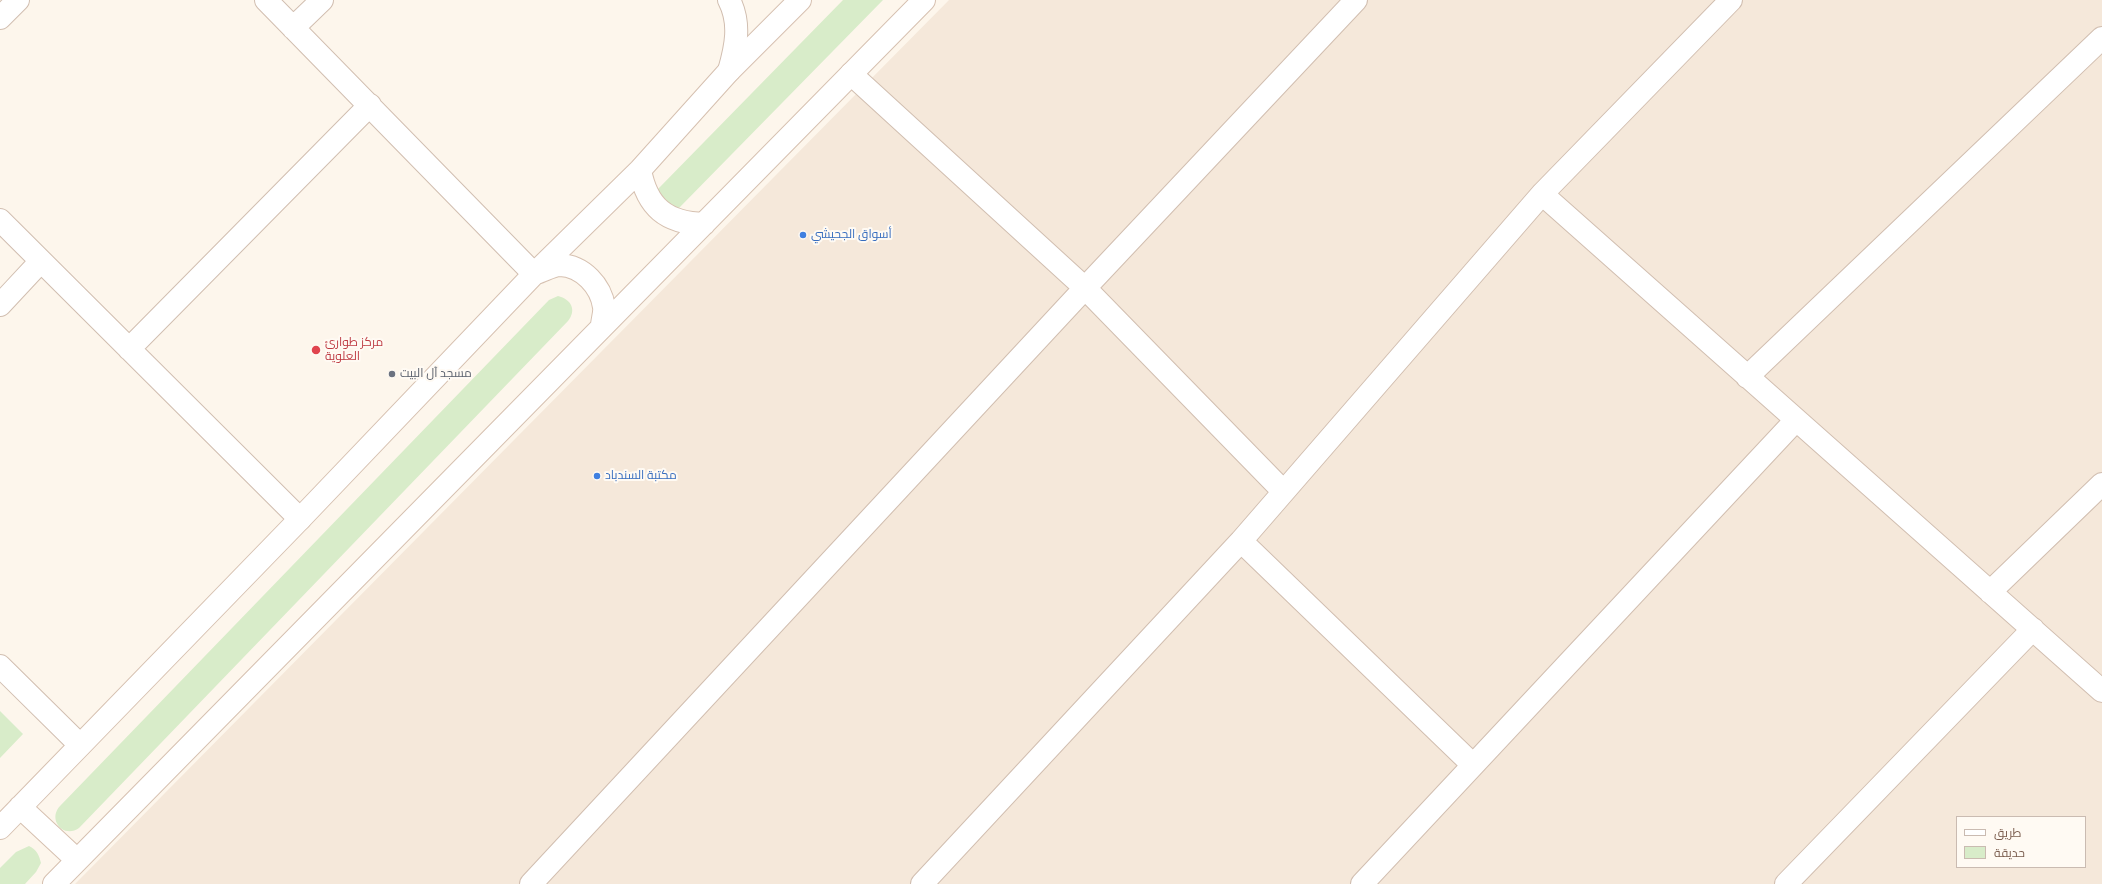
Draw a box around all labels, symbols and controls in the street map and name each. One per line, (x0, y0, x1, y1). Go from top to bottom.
place label: أسواق الجحيشي (811, 228, 892, 242)
marker: أسواق الجحيشي (798, 230, 808, 240)
place label: مركز طوارئ العلوية (325, 336, 383, 364)
marker: مركز طوارئ العلوية (310, 344, 322, 356)
place label: مسجد آل البيت (400, 367, 472, 381)
marker: مسجد آل البيت (387, 369, 397, 379)
place label: مكتبة السندباد (605, 469, 677, 483)
marker: مكتبة السندباد (592, 471, 602, 481)
legend (1956, 816, 2086, 868)
text: طريق (1994, 826, 2021, 840)
text: حديقة (1994, 846, 2025, 860)

